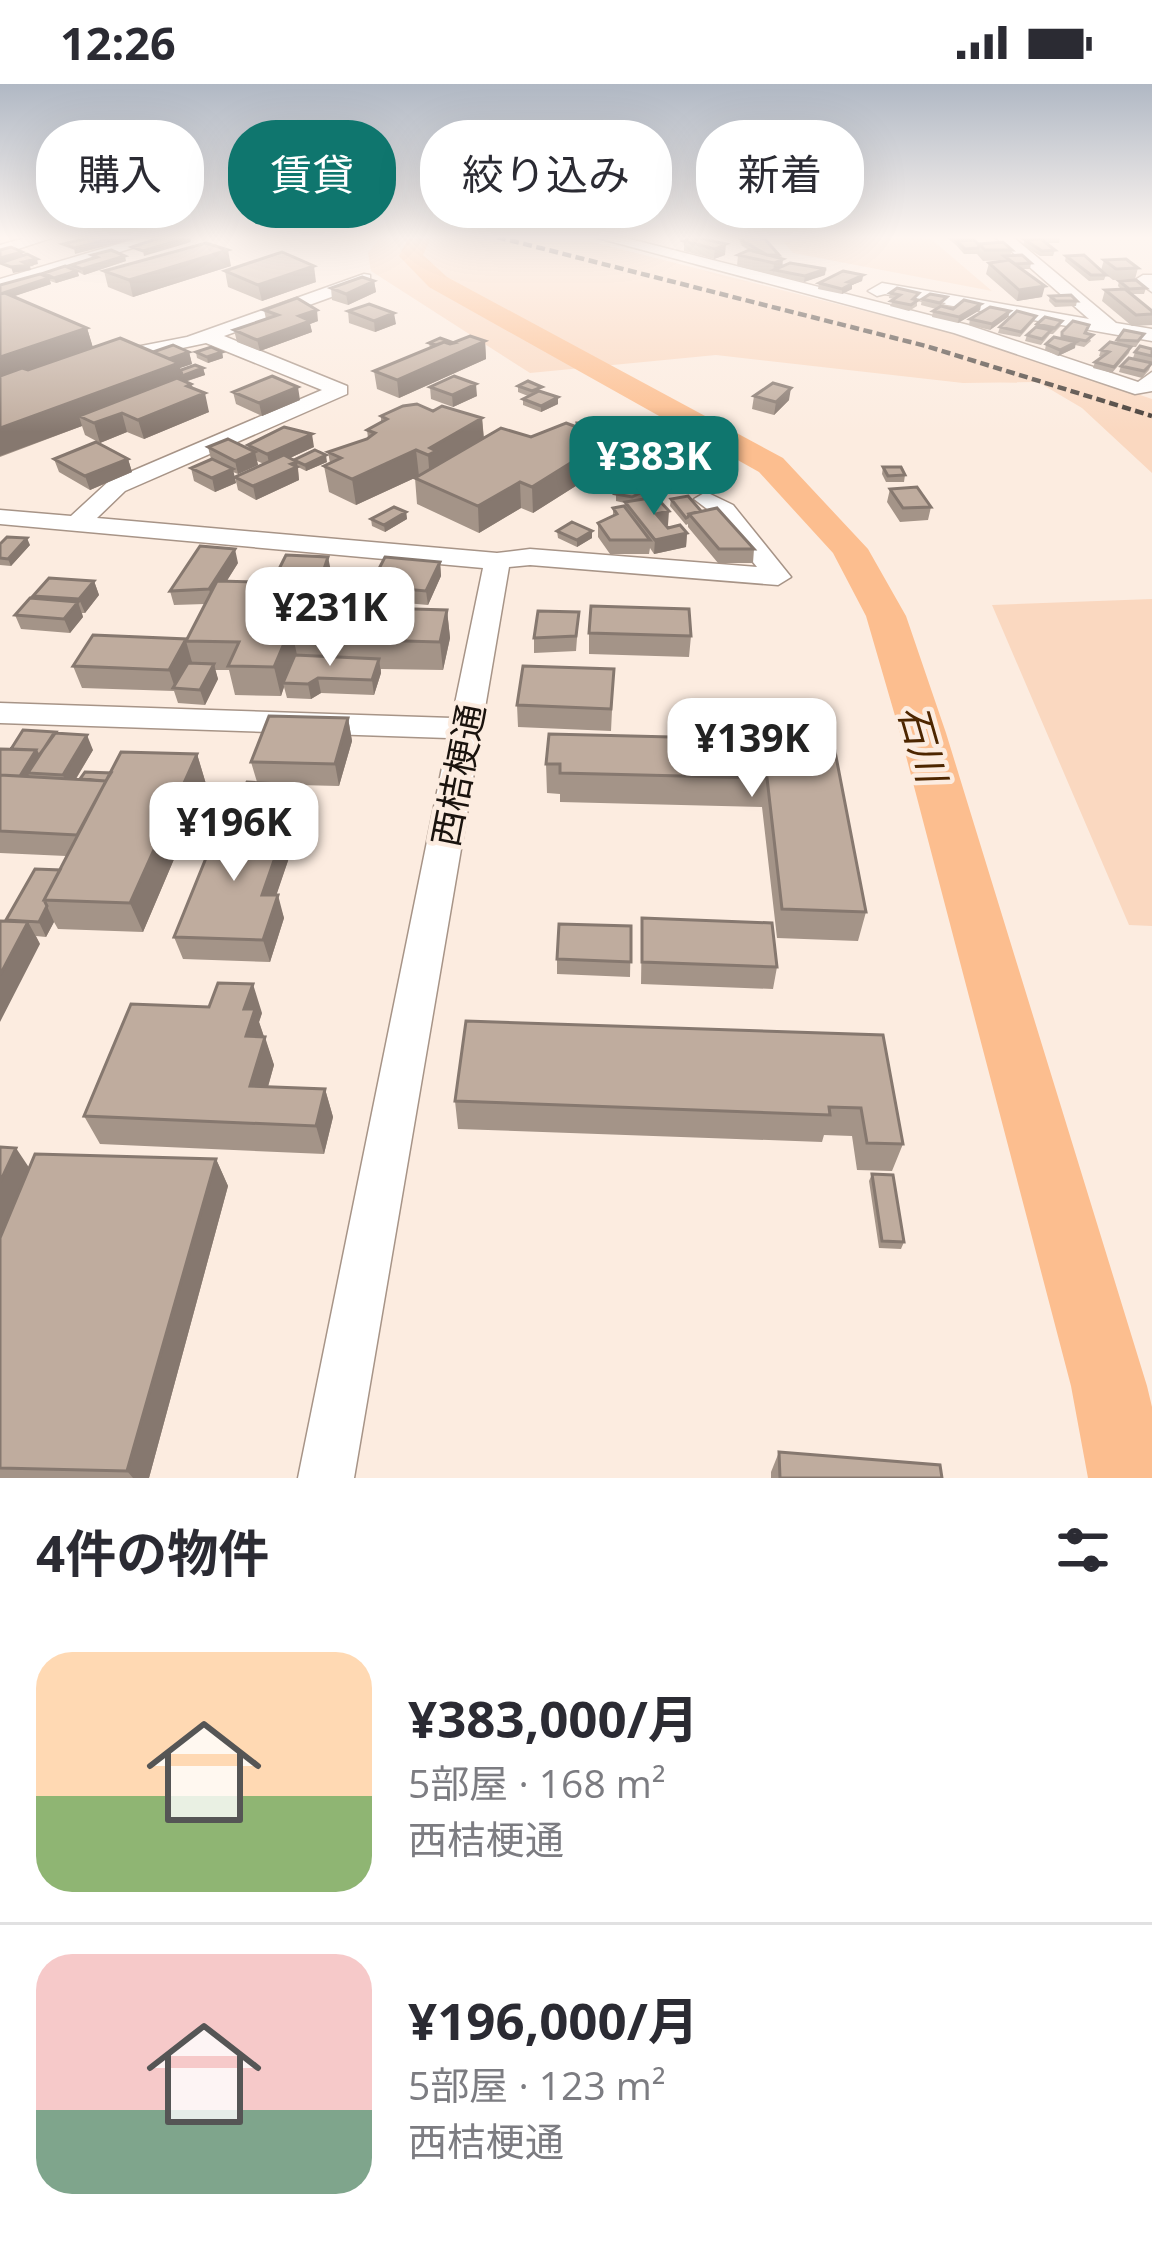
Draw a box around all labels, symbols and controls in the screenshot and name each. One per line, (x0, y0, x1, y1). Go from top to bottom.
text: 12:26 (60, 12, 176, 73)
chip: 購入 (36, 120, 204, 228)
chip: 賃貸 (228, 120, 396, 228)
chip: 絞り込み (420, 120, 672, 228)
chip: 新着 (696, 120, 864, 228)
pin: ¥383K (570, 416, 738, 518)
text: ¥383K (596, 428, 712, 481)
pin: ¥231K (246, 567, 414, 669)
text: ¥231K (272, 579, 388, 632)
pin: ¥139K (668, 698, 836, 800)
water label: 石川 (888, 698, 961, 792)
street label: 西桔梗通 (420, 700, 496, 850)
text: ¥139K (694, 710, 810, 763)
pin: ¥196K (150, 782, 318, 884)
text: ¥196K (176, 794, 292, 847)
text: 4件の物件 (36, 1517, 269, 1587)
icon: filters (1050, 1517, 1116, 1583)
text: ¥383,000/月 (408, 1683, 699, 1753)
icon: home (132, 1700, 276, 1844)
text: 5部屋 · 168 m² (408, 1756, 666, 1809)
text: 西桔梗通 (408, 1812, 564, 1865)
text: ¥196,000/月 (408, 1985, 699, 2055)
icon: home (132, 2002, 276, 2146)
text: 5部屋 · 123 m² (408, 2058, 666, 2111)
text: 西桔梗通 (408, 2114, 564, 2167)

